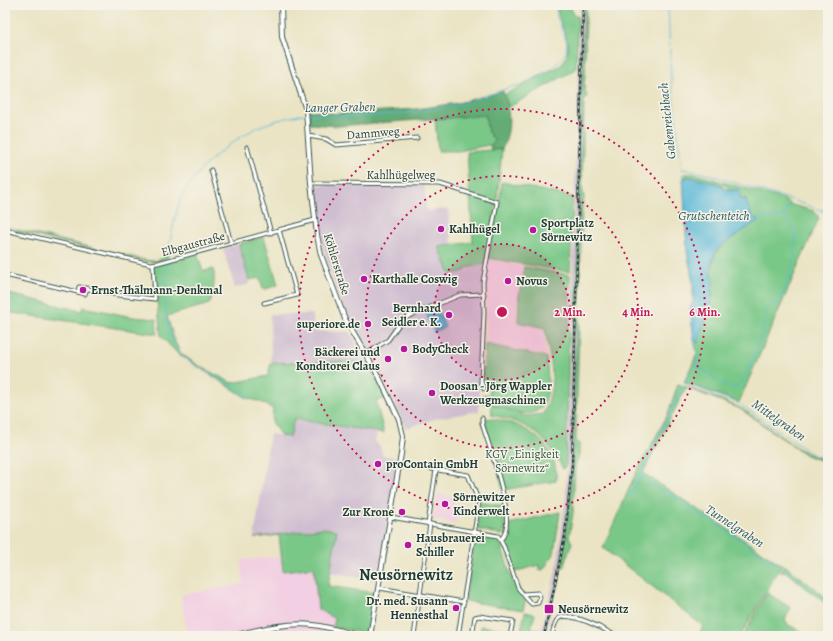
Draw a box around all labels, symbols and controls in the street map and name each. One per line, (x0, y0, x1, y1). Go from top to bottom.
water label: Gabenreichbach (655, 82, 679, 160)
water label: Langer Graben (304, 98, 376, 116)
street label: Dammweg (346, 123, 400, 143)
street label: Kahlhügelweg (366, 167, 436, 183)
water label: Grutschenteich (678, 207, 750, 224)
place label: Sportplatz Sörnewitz (541, 215, 594, 245)
place label: Kahlhügel (449, 221, 501, 237)
marker: Kahlhügel (436, 224, 446, 234)
marker: Sportplatz Sörnewitz (528, 225, 538, 235)
street label: Elbgaustraße (159, 228, 227, 260)
street label: Köhlerstraße (320, 231, 354, 297)
place label: Karthalle Coswig (372, 271, 458, 287)
place label: Novus (516, 273, 548, 289)
marker: Karthalle Coswig (359, 274, 369, 284)
marker: Novus (503, 276, 513, 286)
place label: Ernst-Thälmann-Denkmal (91, 282, 223, 298)
marker: Ernst-Thälmann-Denkmal (78, 285, 88, 295)
place label: Bernhard Seidler e. K. (382, 300, 442, 330)
text: 2 Min. (554, 304, 586, 320)
text: 4 Min. (622, 304, 654, 320)
text: 6 Min. (689, 304, 721, 320)
centre of rings (495, 305, 509, 319)
marker: Bernhard Seidler e. K. (444, 310, 454, 320)
place label: superiore.de (297, 316, 360, 332)
marker: superiore.de (363, 319, 373, 329)
place label: BodyCheck (412, 341, 469, 357)
place label: Bäckerei und Konditorei Claus (296, 344, 381, 374)
marker: BodyCheck (399, 344, 409, 354)
marker: Bäckerei und Konditorei Claus (383, 354, 393, 364)
place label: Doosan - Jörg Wappler Werkzeugmaschinen (439, 378, 552, 408)
marker: Doosan - Jörg Wappler Werkzeugmaschinen (427, 388, 437, 398)
water label: Mittelgraben (749, 395, 809, 445)
park label: KGV „Einigkeit Sörnewitz“ (485, 446, 559, 476)
place label: proContain GmbH (386, 456, 478, 472)
marker: proContain GmbH (373, 459, 383, 469)
place label: Sörnewitzer Kinderwelt (453, 489, 515, 519)
marker: Sörnewitzer Kinderwelt (440, 499, 450, 509)
water label: Tunnelgraben (702, 501, 768, 551)
place label: Zur Krone (342, 504, 394, 520)
marker: Zur Krone (397, 507, 407, 517)
place label: Hausbrauerei Schiller (416, 530, 485, 560)
marker: Hausbrauerei Schiller (403, 540, 413, 550)
district label: Neusörnewitz (359, 564, 453, 586)
place label: Dr. med. Susann Hennesthal (366, 593, 449, 623)
place label: Neusörnewitz (558, 601, 629, 617)
marker: Dr. med. Susann Hennesthal (451, 603, 461, 613)
marker: Neusörnewitz (543, 603, 555, 615)

